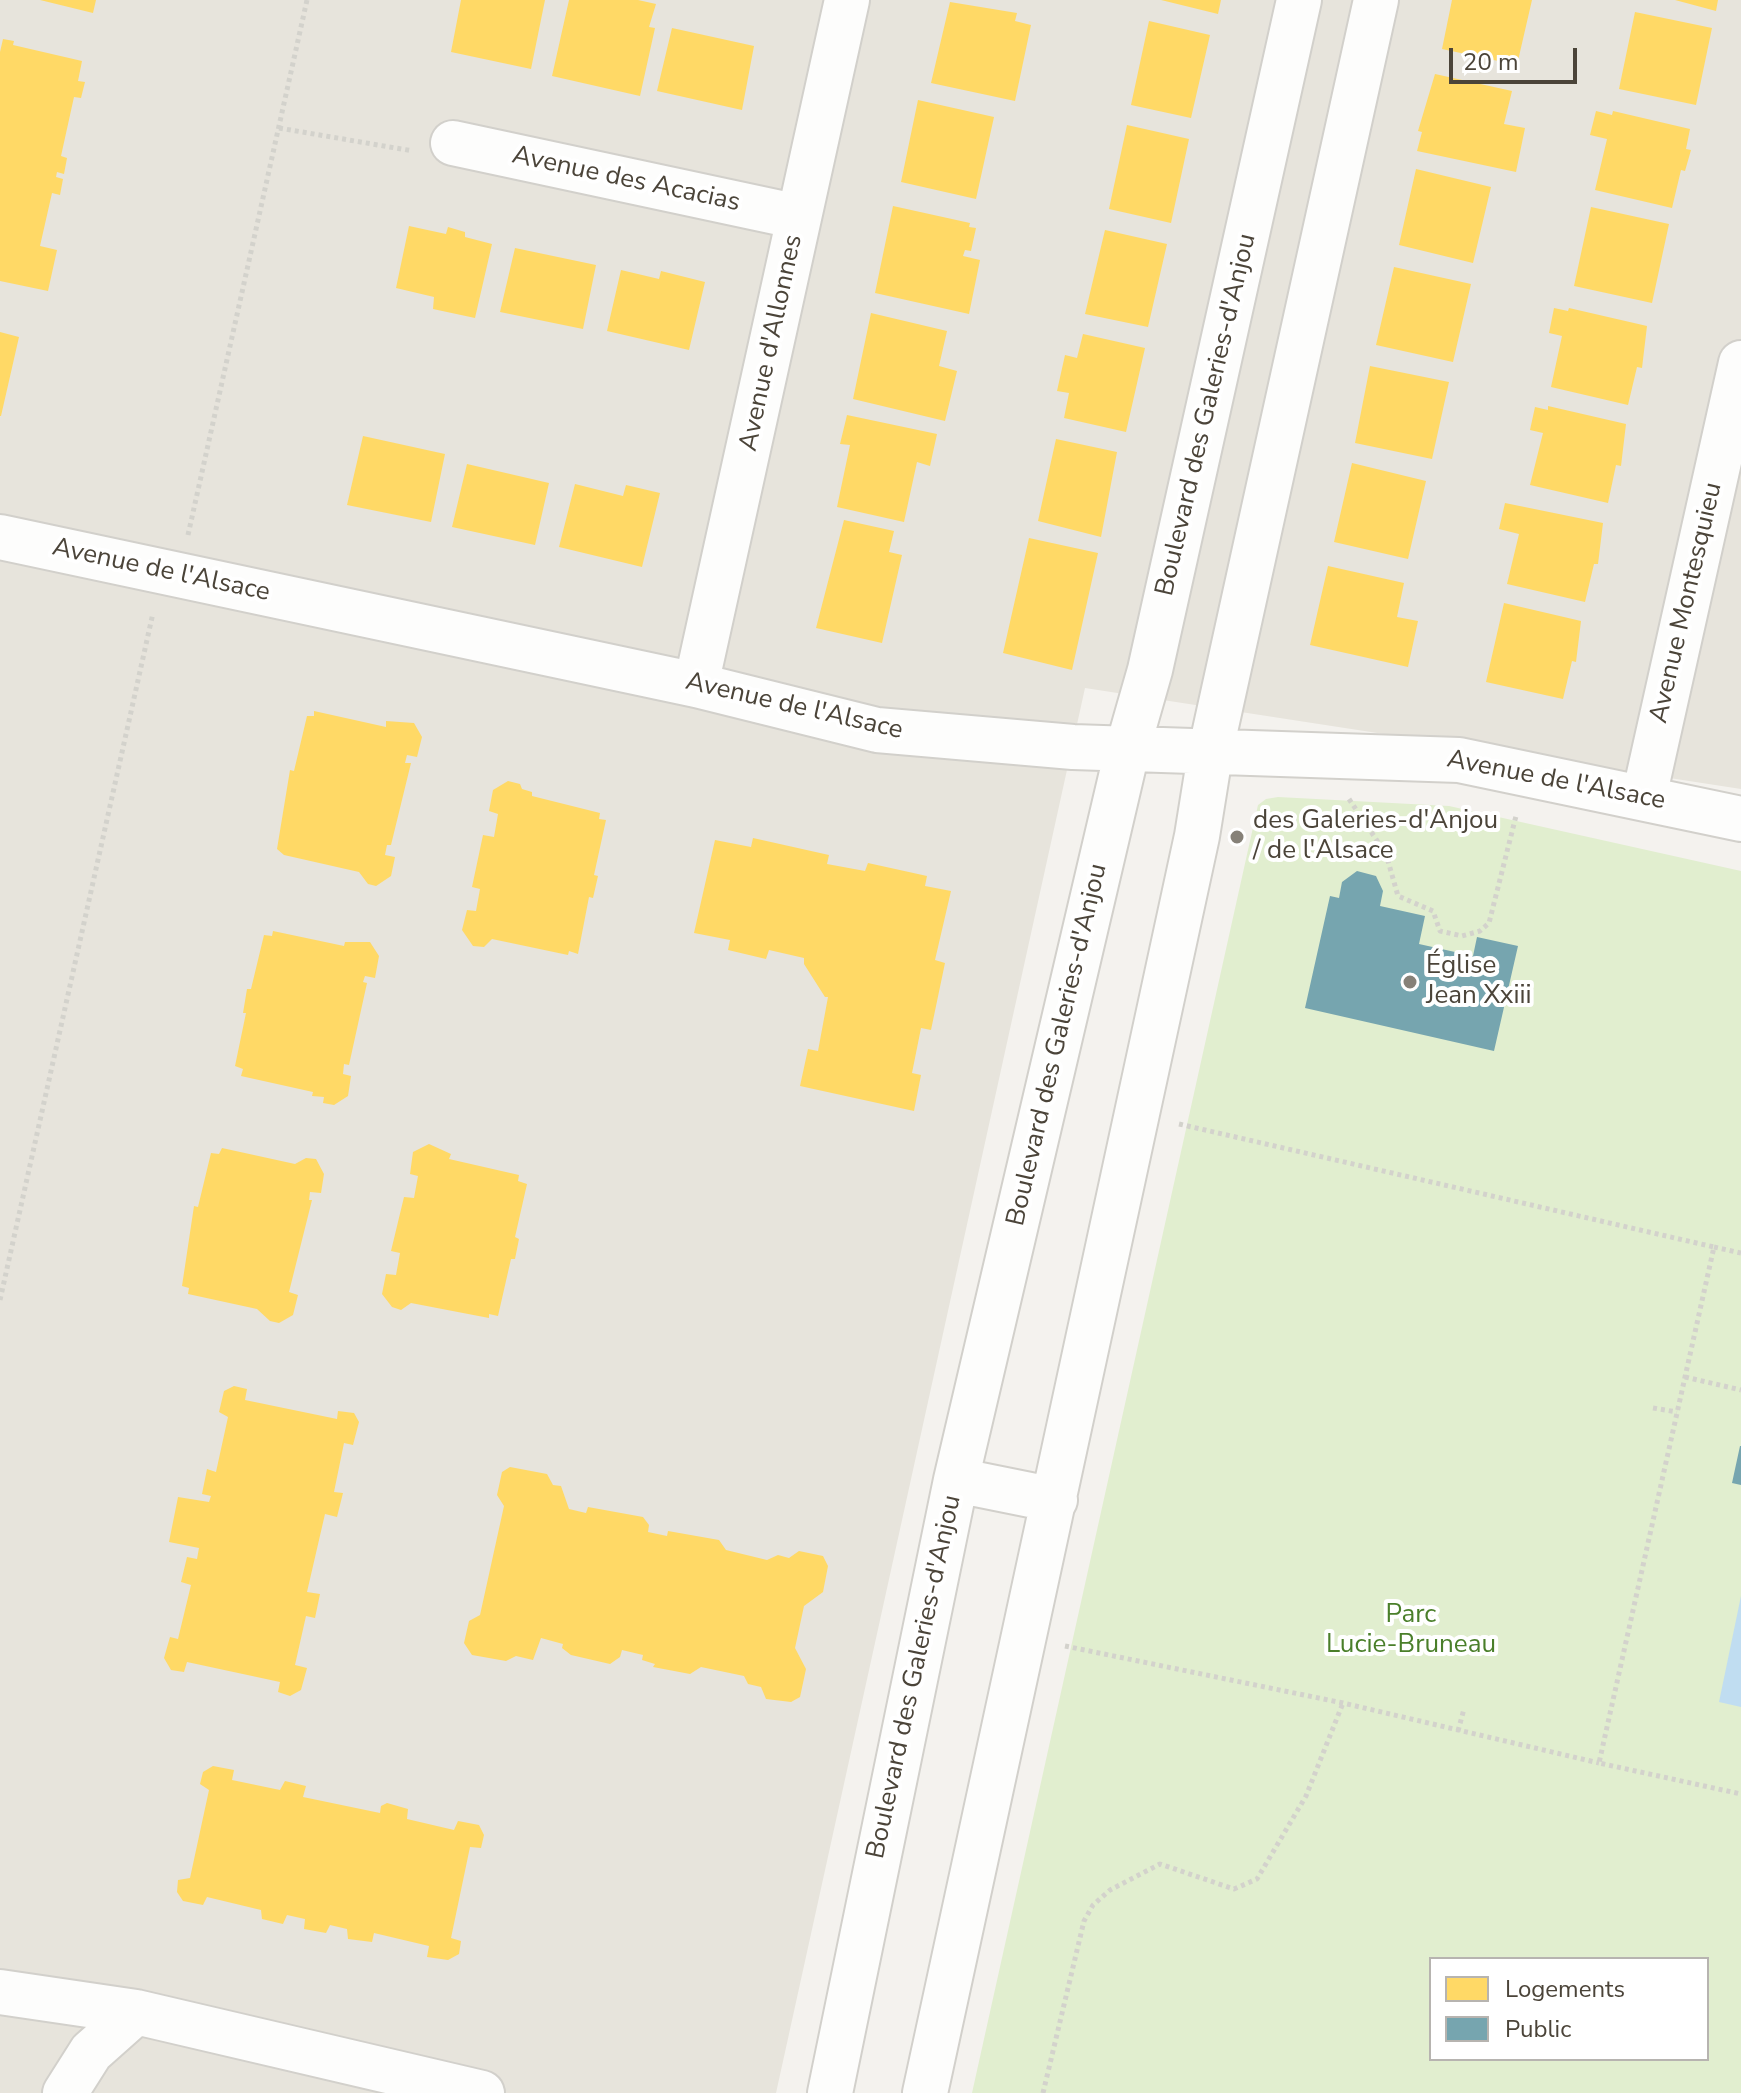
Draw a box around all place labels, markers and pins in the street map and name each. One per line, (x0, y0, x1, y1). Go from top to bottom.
place label: des Galeries-d'Anjou / de l'Alsace (1253, 806, 1498, 868)
marker: des Galeries-d'Anjou / de l'Alsace (1228, 828, 1246, 846)
place label: Église Jean Xxiii (1426, 951, 1531, 1012)
marker: Église Jean Xxiii (1401, 973, 1419, 991)

